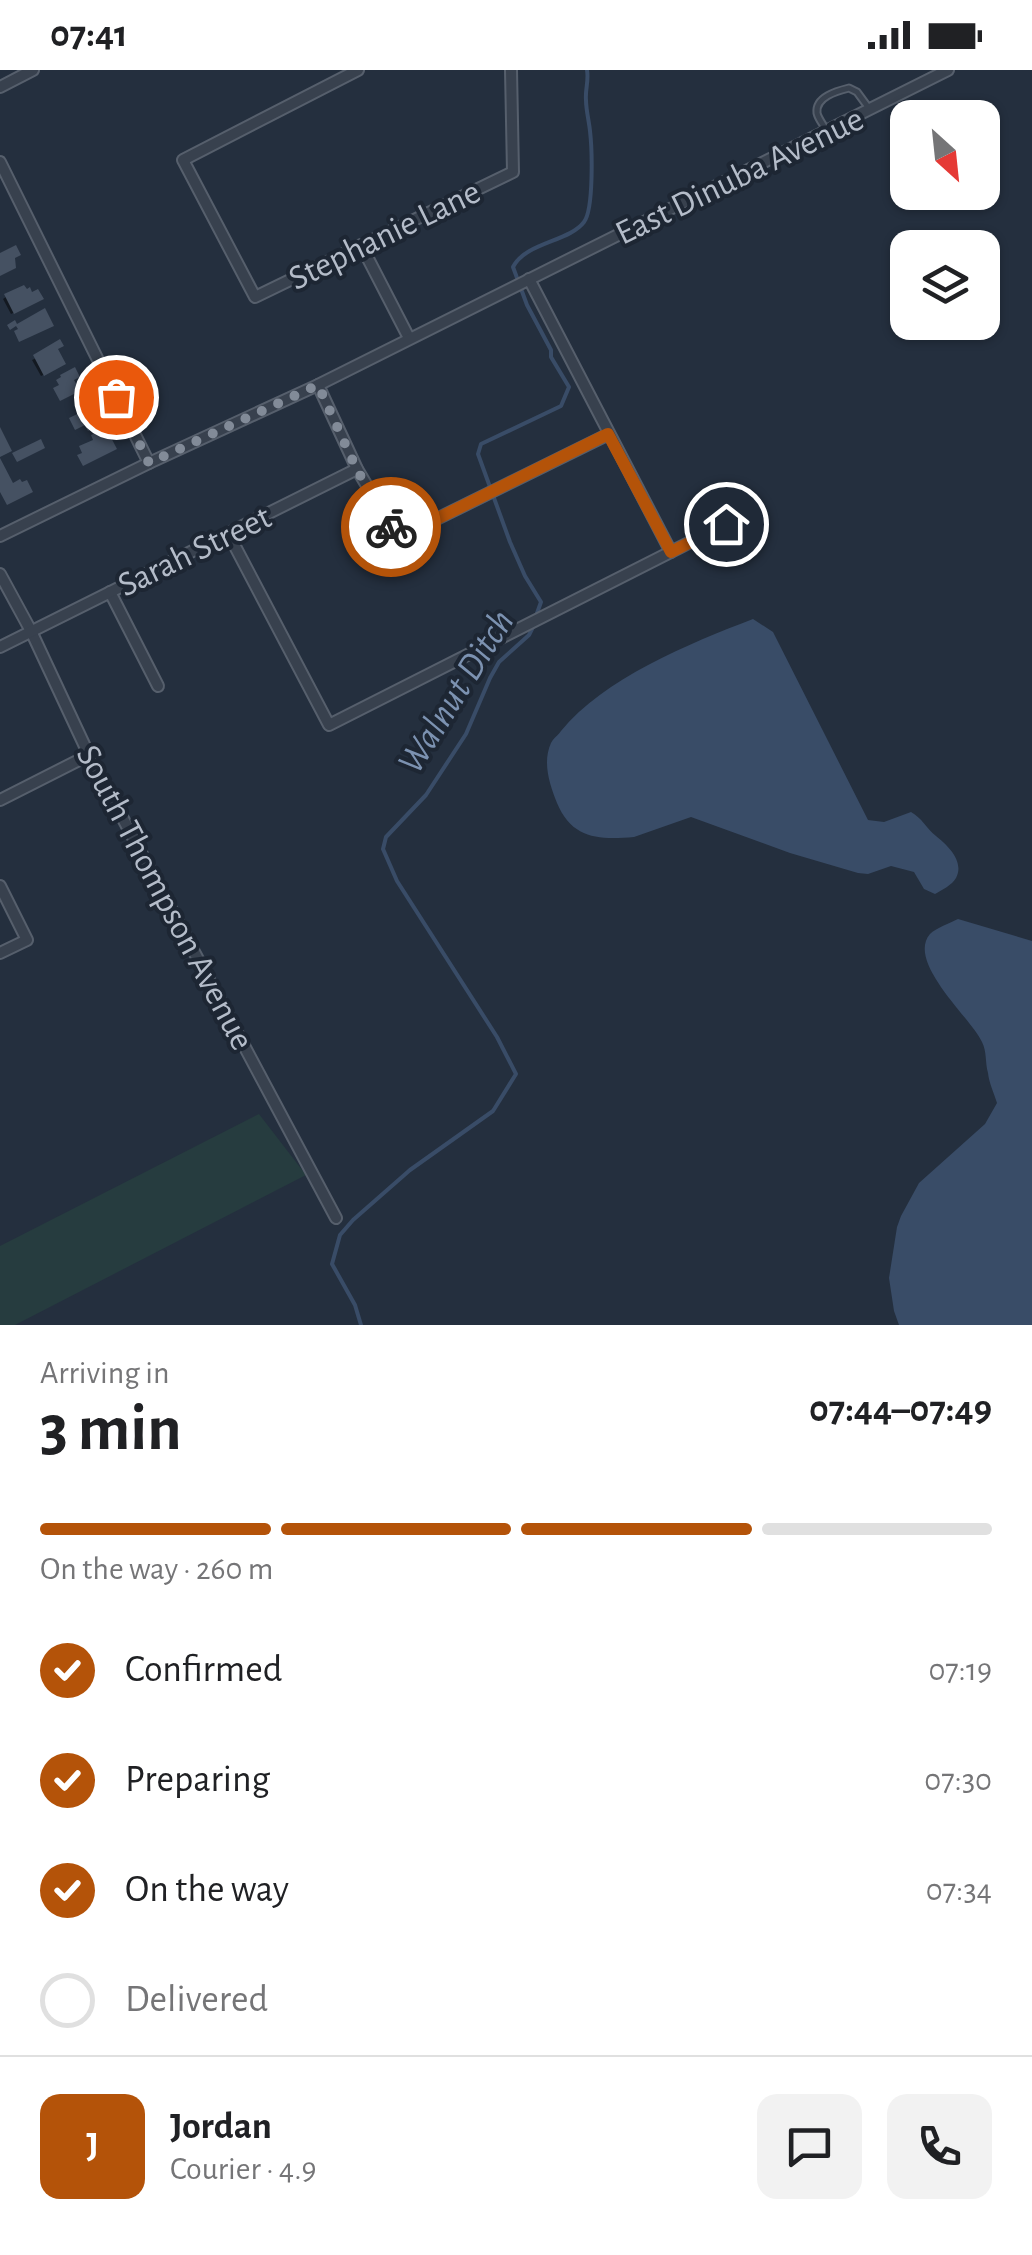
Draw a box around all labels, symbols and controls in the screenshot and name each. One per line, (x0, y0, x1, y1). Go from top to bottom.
text: 07:41 (50, 16, 128, 54)
north arrow (890, 100, 1000, 210)
map controls (890, 100, 1000, 340)
street label: East Dinuba Avenue (610, 101, 869, 252)
street label: Stephanie Lane (283, 174, 486, 297)
button: layers (890, 230, 1000, 340)
pin (74, 355, 159, 440)
icon: bag (89, 370, 144, 425)
courier (341, 477, 441, 577)
pin (684, 482, 769, 567)
icon: home (699, 497, 754, 552)
street label: Sarah Street (113, 499, 277, 603)
icon: bike (364, 500, 419, 555)
water label: Walnut Ditch (392, 604, 522, 780)
street label: South Thompson Avenue (70, 740, 260, 1056)
text: Arriving in (40, 1357, 169, 1389)
text: 07:44–07:49 (809, 1391, 992, 1429)
text: 3 min (40, 1397, 182, 1462)
text: On the way · 260 m (40, 1553, 273, 1585)
icon: check (40, 1643, 95, 1698)
text: Confirmed (125, 1651, 282, 1689)
text: 07:19 (928, 1654, 992, 1686)
icon: check (40, 1753, 95, 1808)
text: Preparing (125, 1761, 270, 1799)
text: 07:30 (924, 1764, 992, 1796)
icon: check (40, 1863, 95, 1918)
text: On the way (125, 1871, 289, 1909)
text: 07:34 (926, 1874, 992, 1906)
text: Delivered (125, 1981, 268, 2019)
button: chat (757, 2094, 862, 2199)
button: phone (887, 2094, 992, 2199)
text: Jordan (170, 2108, 272, 2146)
text: J (86, 2127, 99, 2165)
text: Courier · 4.9 (170, 2153, 317, 2185)

